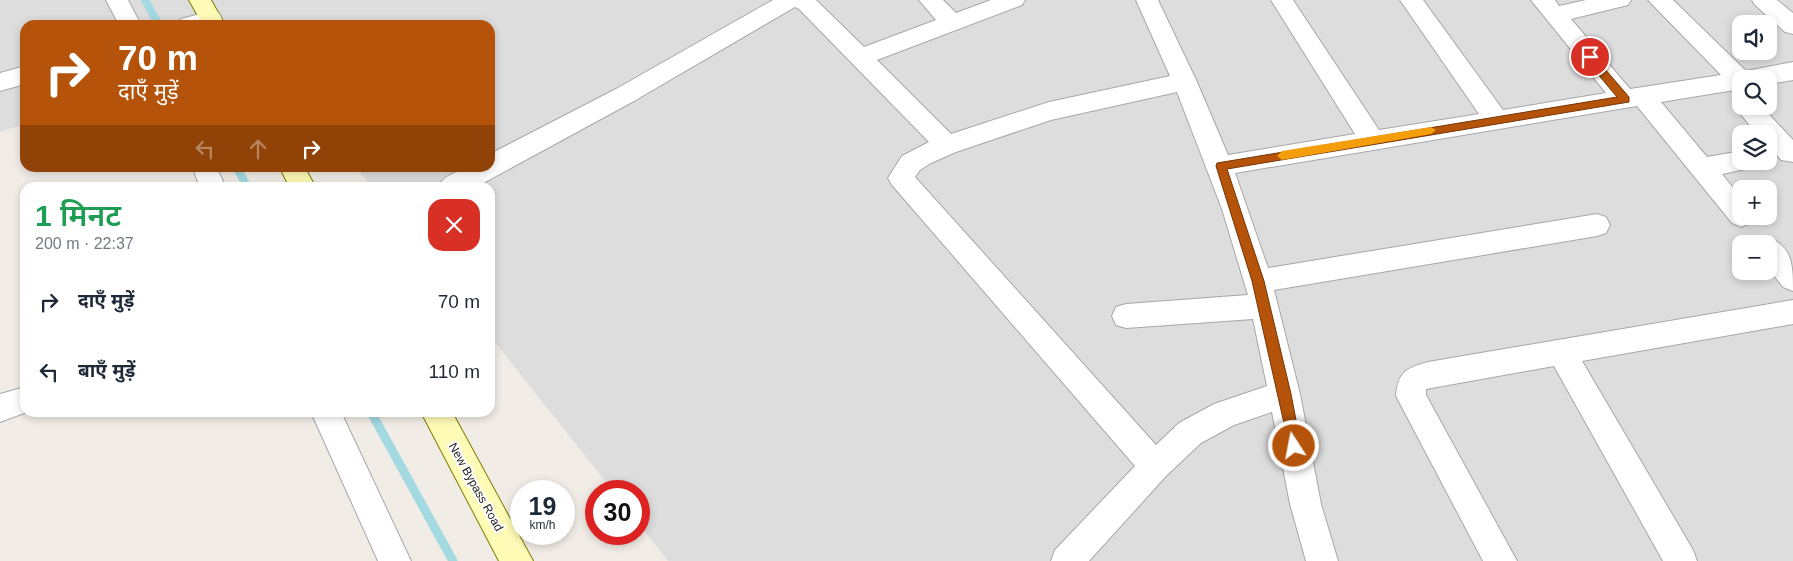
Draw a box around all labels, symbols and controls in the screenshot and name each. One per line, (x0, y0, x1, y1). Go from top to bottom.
map controls (1732, 15, 1777, 280)
button: sound (1732, 15, 1777, 60)
pin (1569, 36, 1611, 78)
text: 70 m (118, 38, 198, 77)
icon: right (35, 40, 100, 105)
icon: arrive (1576, 43, 1604, 71)
button: search (1732, 70, 1777, 115)
text: दाएँ मुड़ें (118, 79, 179, 104)
button: layers (1732, 125, 1777, 170)
icon: left (191, 135, 219, 163)
icon: ahead (244, 135, 272, 163)
icon: right (297, 135, 325, 163)
button: + (1732, 180, 1777, 225)
text: 1 मिनट (35, 199, 121, 232)
button: close (428, 199, 480, 251)
text: 200 m · 22:37 (35, 235, 134, 252)
button: − (1732, 235, 1777, 280)
icon: right (35, 288, 63, 316)
text: दाएँ मुड़ें (78, 290, 134, 311)
text: 70 m (438, 291, 480, 312)
icon: left (35, 358, 63, 386)
text: बाएँ मुड़ें (78, 360, 135, 381)
text: 110 m (429, 361, 480, 382)
position arrow (1267, 419, 1319, 471)
street label: New Bypass Road (446, 440, 506, 534)
speed limit sign: 30 (585, 480, 650, 545)
text: 19 (529, 492, 556, 520)
text: km/h (529, 518, 556, 532)

